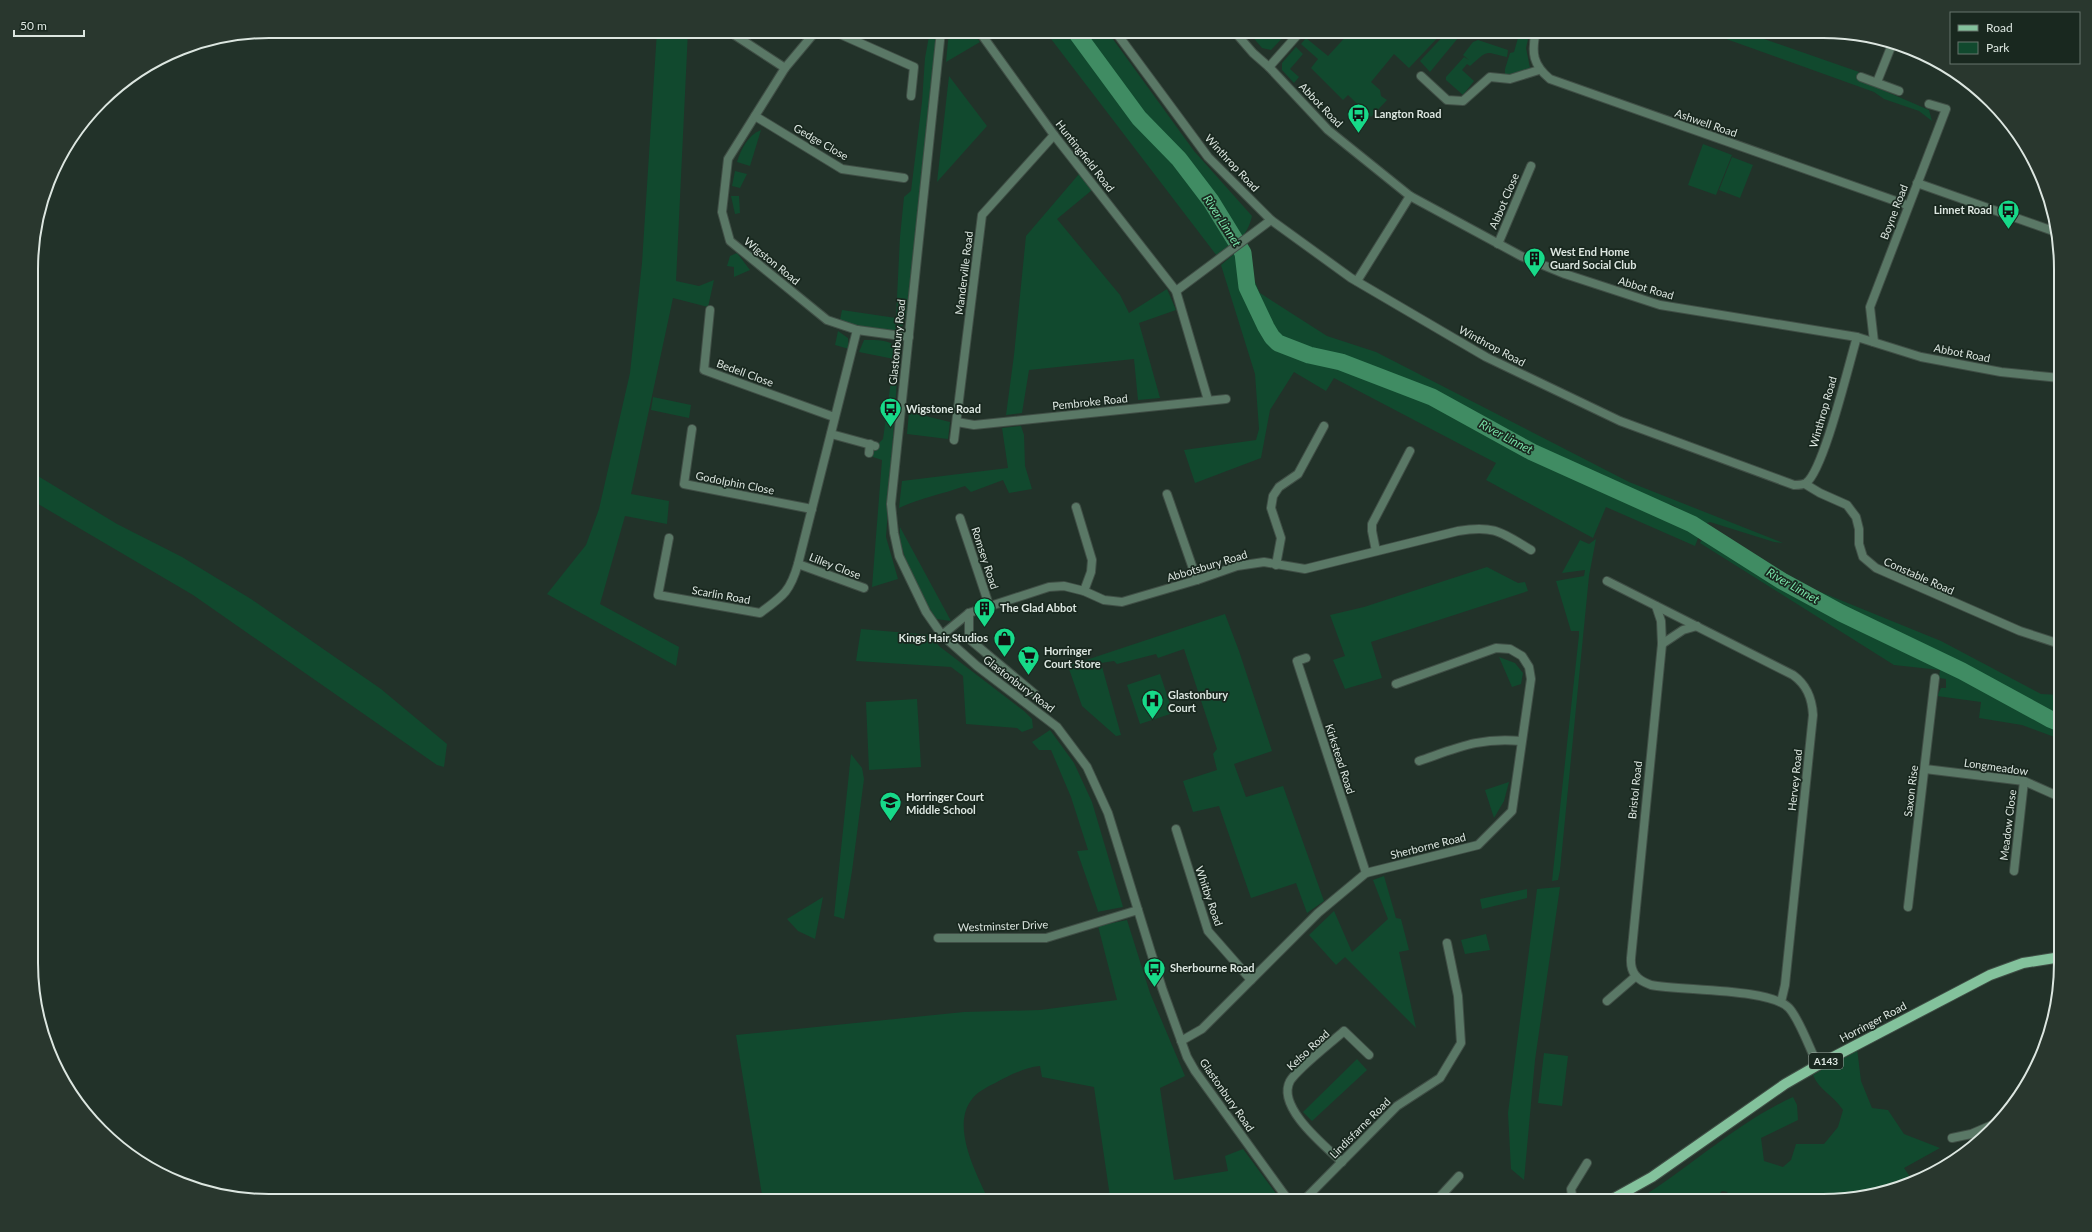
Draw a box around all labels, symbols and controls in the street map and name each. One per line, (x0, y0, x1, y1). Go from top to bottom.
scale bar (14, 12, 84, 38)
legend (1950, 12, 2080, 64)
text: 50 m (20, 18, 47, 33)
text: Road (1986, 20, 2013, 35)
text: Park (1986, 40, 2010, 55)
street label: Abbot Road (1297, 80, 1346, 130)
bus stop icon: Langton Road (1345, 101, 1371, 134)
street label: Ashwell Road (1673, 106, 1739, 139)
place label: Langton Road (1374, 107, 1441, 120)
street label: Huntingfield Road (1053, 117, 1117, 194)
street label: Gedge Close (792, 121, 851, 163)
street label: Winthrop Road (1203, 131, 1262, 194)
street label: Abbot Close (1486, 171, 1521, 231)
street label: Boyne Road (1877, 182, 1910, 241)
water label: River Linnet (1200, 192, 1245, 250)
bus stop icon: Linnet Road (1995, 197, 2021, 230)
place label: Linnet Road (1934, 203, 1992, 216)
street label: Manderville Road (952, 230, 975, 316)
street label: Wigston Road (742, 234, 803, 287)
building icon: West End Home Guard Social Club (1521, 245, 1547, 278)
place label: West End Home Guard Social Club (1550, 245, 1636, 271)
street label: Abbot Road (1617, 273, 1675, 302)
street label: Glastonbury Road (886, 298, 907, 385)
street label: Winthrop Road (1457, 323, 1528, 369)
street label: Abbot Road (1933, 341, 1991, 364)
street label: Bedell Close (715, 356, 776, 389)
street label: Winthrop Road (1806, 375, 1839, 449)
street label: Pembroke Road (1052, 391, 1128, 412)
bus stop icon: Wigstone Road (878, 396, 904, 429)
place label: Wigstone Road (906, 402, 981, 415)
water label: River Linnet (1477, 416, 1536, 457)
street label: Godolphin Close (695, 469, 776, 497)
street label: Romsey Road (969, 525, 1002, 591)
street label: Abbotsbury Road (1165, 547, 1249, 584)
street label: Lilley Close (808, 550, 863, 581)
street label: Constable Road (1882, 554, 1956, 597)
water label: River Linnet (1764, 564, 1823, 607)
street label: Scarlin Road (691, 583, 751, 606)
building icon: The Glad Abbot (972, 595, 998, 628)
place label: The Glad Abbot (1000, 601, 1077, 614)
shop icon: Kings Hair Studios (991, 625, 1017, 658)
place label: Kings Hair Studios (899, 631, 988, 644)
supermarket icon: Horringer Court Store (1015, 644, 1041, 677)
place label: Horringer Court Store (1044, 644, 1101, 670)
street label: Glastonbury Road (981, 653, 1058, 715)
hospital icon: Glastonbury Court (1140, 688, 1166, 721)
place label: Glastonbury Court (1168, 688, 1228, 714)
street label: Kirkstead Road (1323, 722, 1358, 796)
street label: Hervey Road (1785, 749, 1804, 811)
street label: Longmeadow (1963, 756, 2029, 777)
street label: Bristol Road (1625, 760, 1644, 820)
street label: Saxon Rise (1901, 764, 1920, 817)
street label: Meadow Close (1997, 788, 2018, 861)
school or university icon: Horringer Court Middle School (877, 790, 903, 823)
place label: Horringer Court Middle School (906, 790, 985, 816)
street label: Sherborne Road (1389, 830, 1467, 861)
street label: Whitby Road (1193, 864, 1226, 928)
street label: Westminster Drive (958, 917, 1049, 934)
bus stop icon: Sherbourne Road (1141, 955, 1167, 988)
place label: Sherbourne Road (1170, 961, 1255, 974)
street label: Horringer Road (1837, 999, 1908, 1045)
street label: Kelso Road (1284, 1027, 1332, 1073)
road number: A143 (1809, 1053, 1843, 1069)
street label: Glastonbury Road (1197, 1056, 1257, 1134)
street label: Lindisfarne Road (1327, 1095, 1393, 1161)

